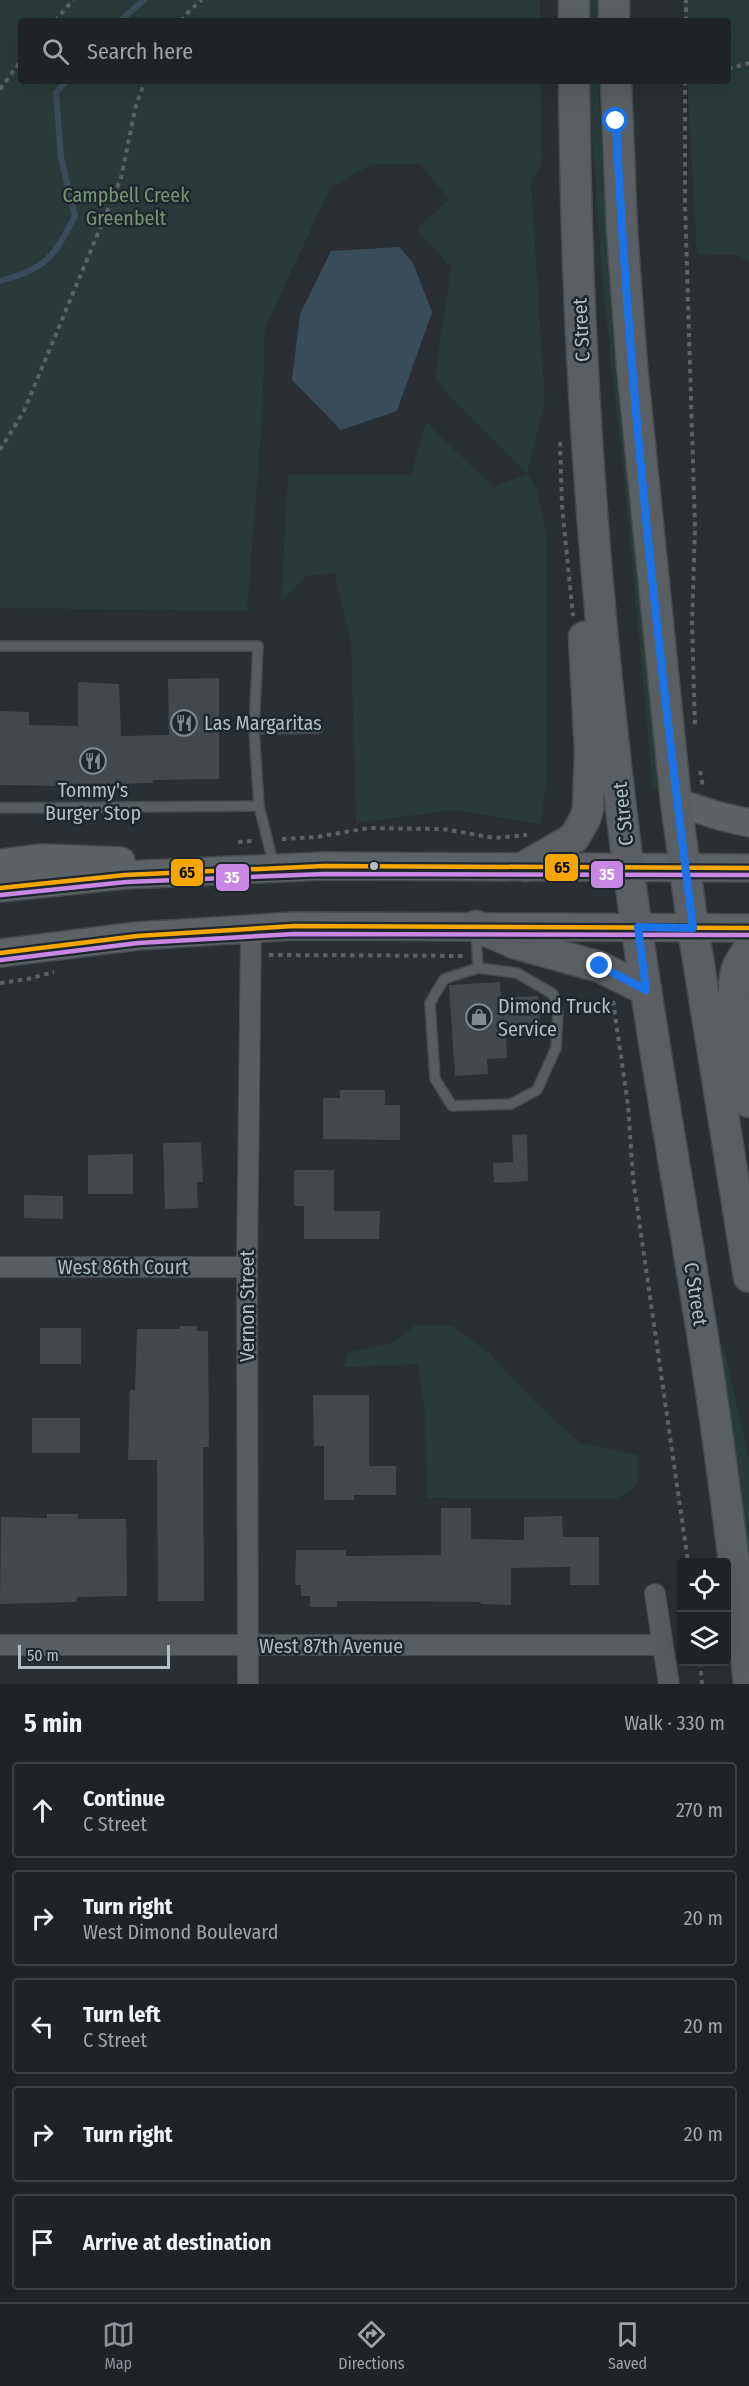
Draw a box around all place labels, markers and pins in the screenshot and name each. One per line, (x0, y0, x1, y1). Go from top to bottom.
restaurant icon: Las Margaritas (169, 708, 199, 738)
place label: Las Margaritas (204, 711, 322, 735)
restaurant icon: Tommy's Burger Stop (78, 746, 108, 776)
place label: Tommy's Burger Stop (45, 778, 141, 825)
unlabelled marker (368, 860, 380, 872)
place label: Dimond Truck Service (498, 994, 611, 1041)
shop icon: Dimond Truck Service (464, 1002, 494, 1032)

